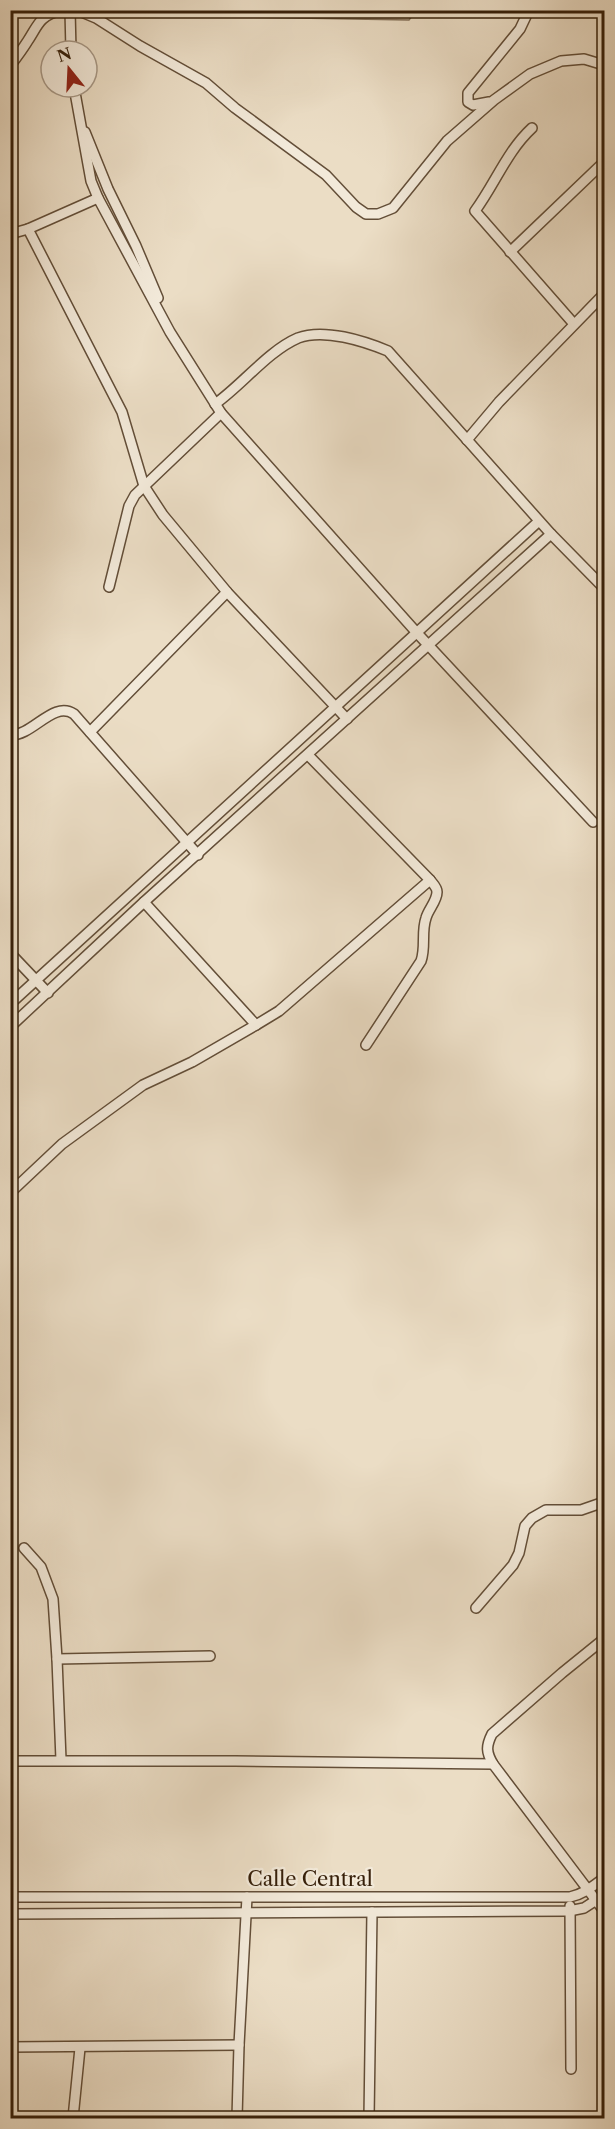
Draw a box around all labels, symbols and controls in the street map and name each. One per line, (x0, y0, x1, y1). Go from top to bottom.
north arrow (39, 39, 99, 99)
text: N (55, 43, 74, 66)
street label: Calle Central (247, 1867, 373, 1891)

